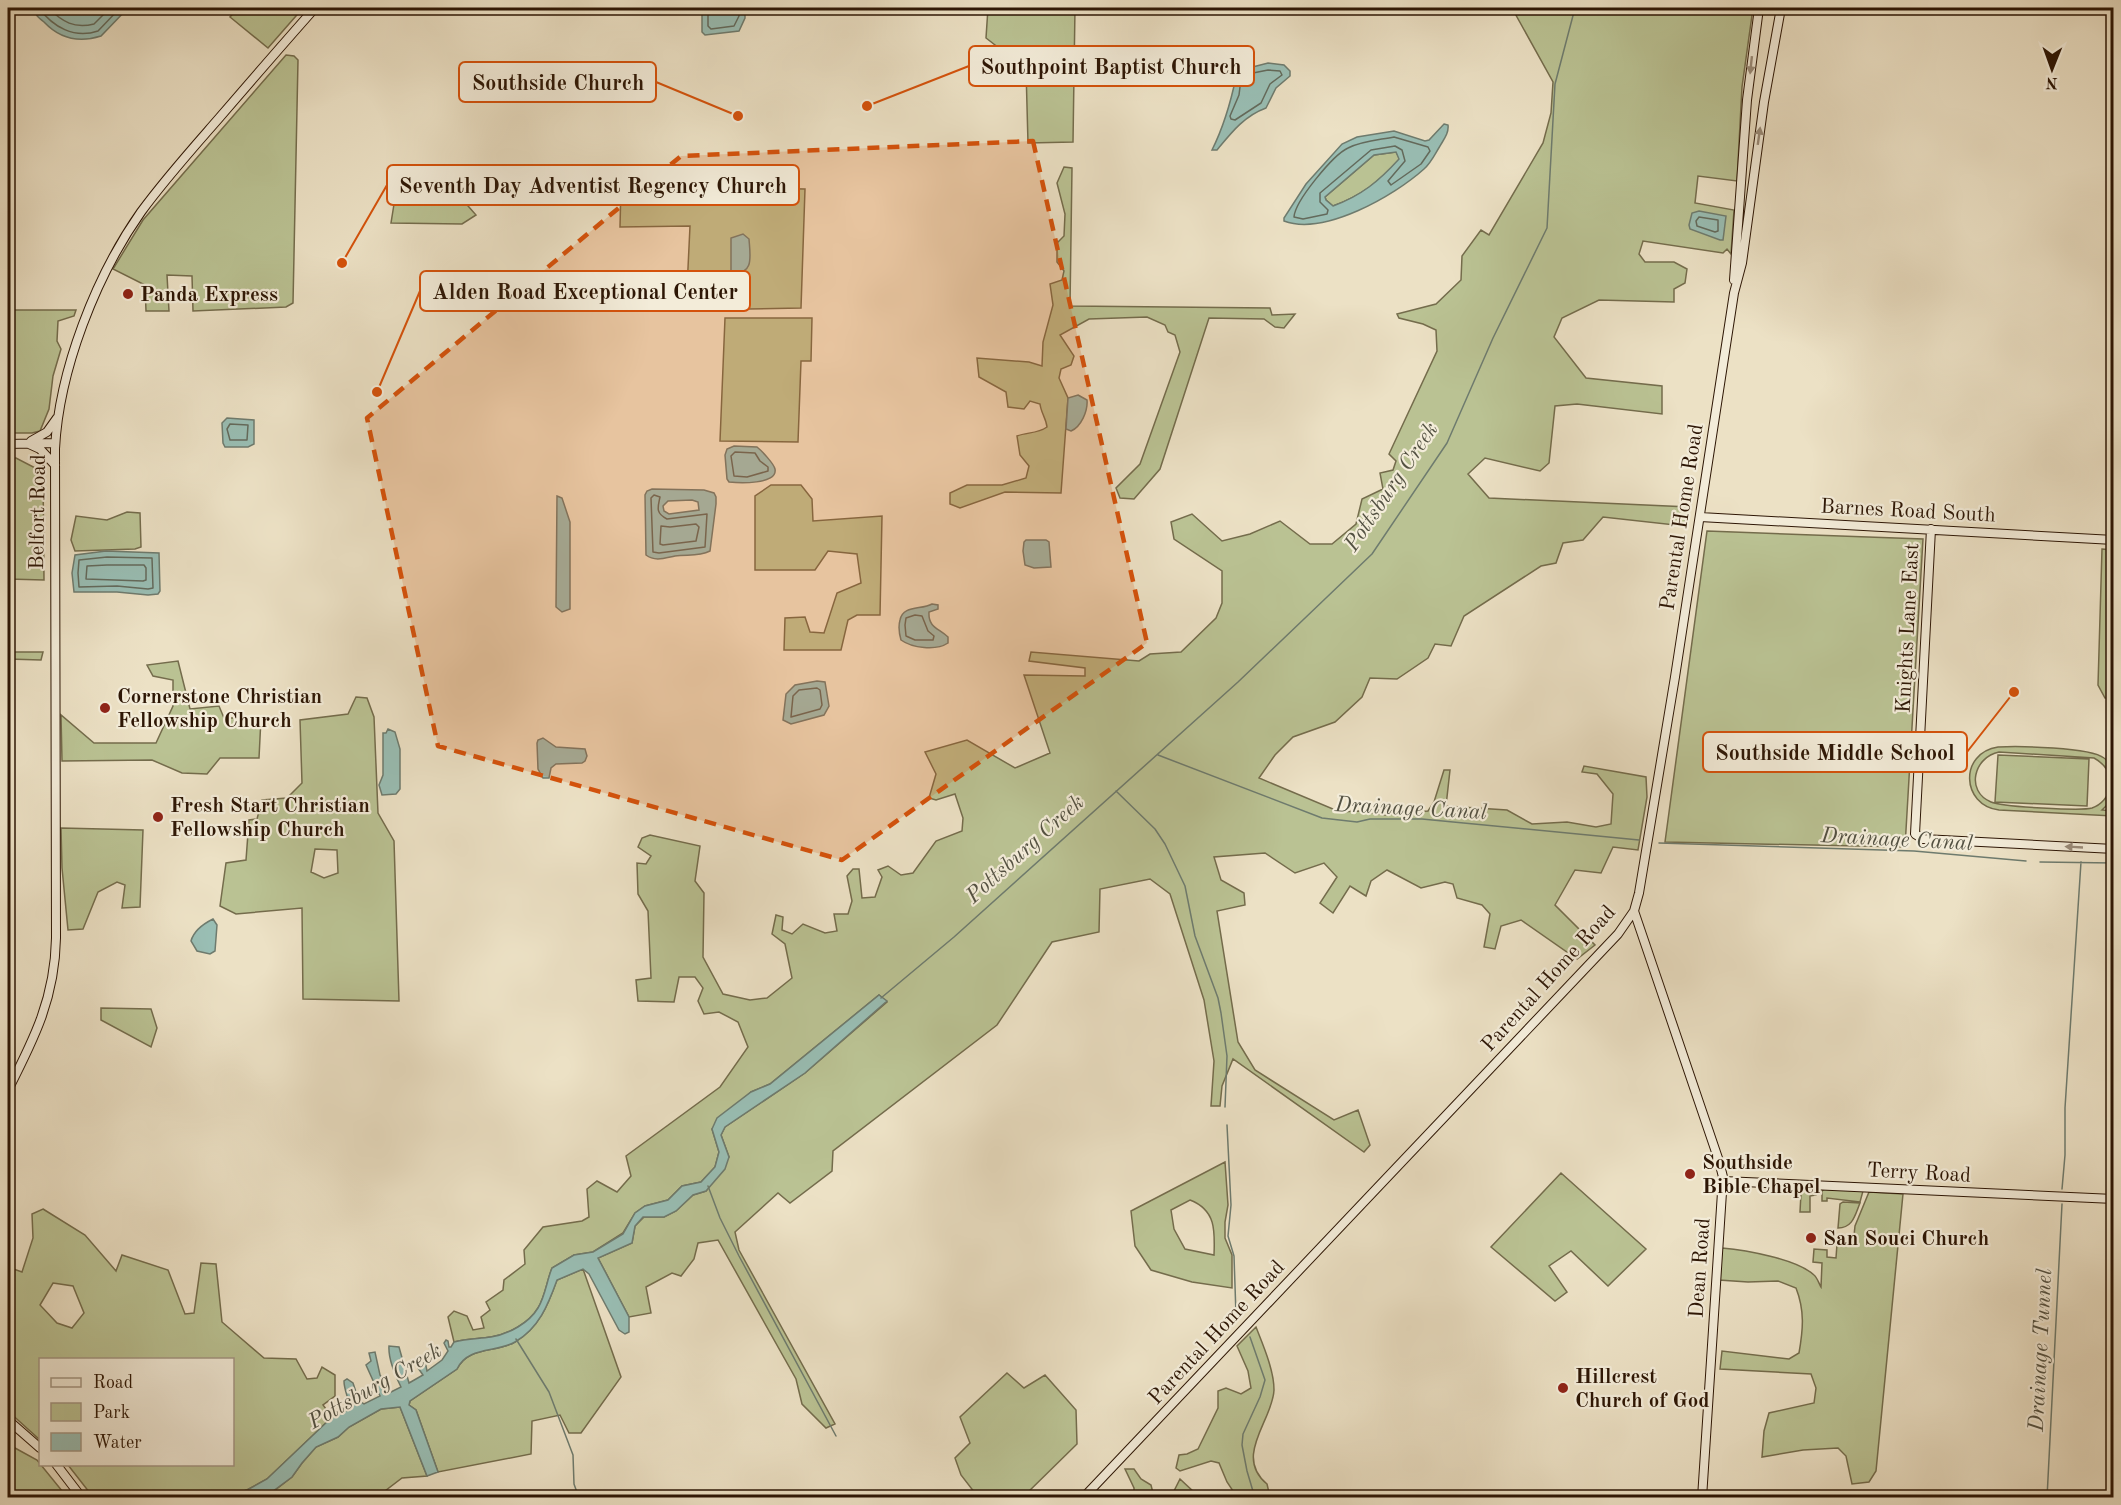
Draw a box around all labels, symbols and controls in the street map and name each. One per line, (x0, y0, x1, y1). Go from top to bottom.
north arrow (2022, 39, 2082, 99)
callout: Southpoint Baptist Church (969, 46, 1254, 86)
one-way arrow (1746, 56, 1756, 75)
text: Southpoint Baptist Church (980, 57, 1242, 79)
callout: Southside Church (459, 62, 656, 102)
text: Southside Church (472, 73, 644, 95)
text: N (2045, 74, 2058, 90)
one-way arrow (1755, 126, 1764, 145)
callout: Seventh Day Adventist Regency Church (387, 165, 799, 205)
text: Seventh Day Adventist Regency Church (399, 176, 787, 198)
callout: Alden Road Exceptional Center (420, 271, 750, 311)
text: Alden Road Exceptional Center (432, 282, 738, 304)
place label: Panda Express (140, 285, 278, 306)
marker: Panda Express (121, 287, 135, 301)
water label: Pottsburg Creek (1340, 419, 1443, 556)
street label: Parental Home Road (1657, 422, 1708, 612)
street label: Belfort Road (27, 454, 50, 570)
street label: Barnes Road South (1820, 496, 1996, 527)
street label: Knights Lane East (1894, 542, 1923, 714)
place label: Cornerstone Christian Fellowship Church (117, 687, 322, 732)
marker: Cornerstone Christian Fellowship Church (98, 701, 112, 715)
callout: Southside Middle School (1703, 732, 1967, 772)
text: Southside Middle School (1715, 743, 1955, 765)
water label: Pottsburg Creek (961, 791, 1089, 909)
water label: Drainage Canal (1333, 794, 1488, 824)
place label: Fresh Start Christian Fellowship Church (170, 796, 370, 841)
marker: Fresh Start Christian Fellowship Church (151, 810, 165, 824)
water label: Drainage Canal (1819, 825, 1974, 855)
one-way arrow (2064, 842, 2083, 852)
street label: Parental Home Road (1478, 902, 1620, 1056)
place label: Southside Bible Chapel (1702, 1153, 1821, 1198)
street label: Terry Road (1866, 1160, 1972, 1187)
marker: Southside Bible Chapel (1683, 1167, 1697, 1181)
street label: Dean Road (1687, 1217, 1714, 1319)
place label: San Souci Church (1823, 1229, 1989, 1250)
marker: San Souci Church (1804, 1231, 1818, 1245)
street label: Parental Home Road (1145, 1257, 1289, 1409)
water label: Drainage Tunnel (2026, 1267, 2056, 1433)
water label: Pottsburg Creek (304, 1340, 446, 1434)
legend (39, 1358, 234, 1466)
place label: Hillcrest Church of God (1575, 1367, 1710, 1412)
text: Road (93, 1374, 133, 1392)
marker: Hillcrest Church of God (1556, 1381, 1570, 1395)
text: Park (93, 1404, 130, 1422)
text: Water (93, 1434, 142, 1452)

